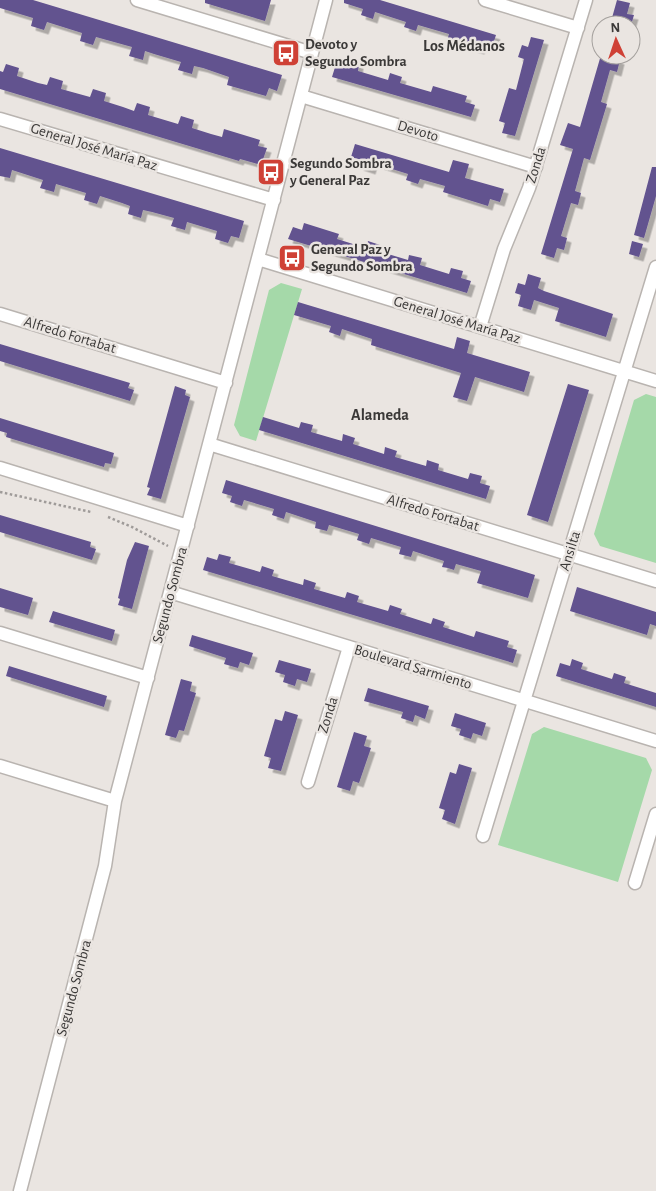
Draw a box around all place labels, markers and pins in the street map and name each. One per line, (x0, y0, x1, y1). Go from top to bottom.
place label: Devoto y Segundo Sombra (305, 37, 407, 69)
bus stop icon: Devoto y Segundo Sombra (271, 38, 301, 68)
place label: Segundo Sombra y General Paz (289, 156, 392, 188)
bus stop icon: Segundo Sombra y General Paz (256, 157, 286, 187)
place label: General Paz y Segundo Sombra (311, 242, 413, 274)
bus stop icon: General Paz y Segundo Sombra (277, 243, 307, 273)

